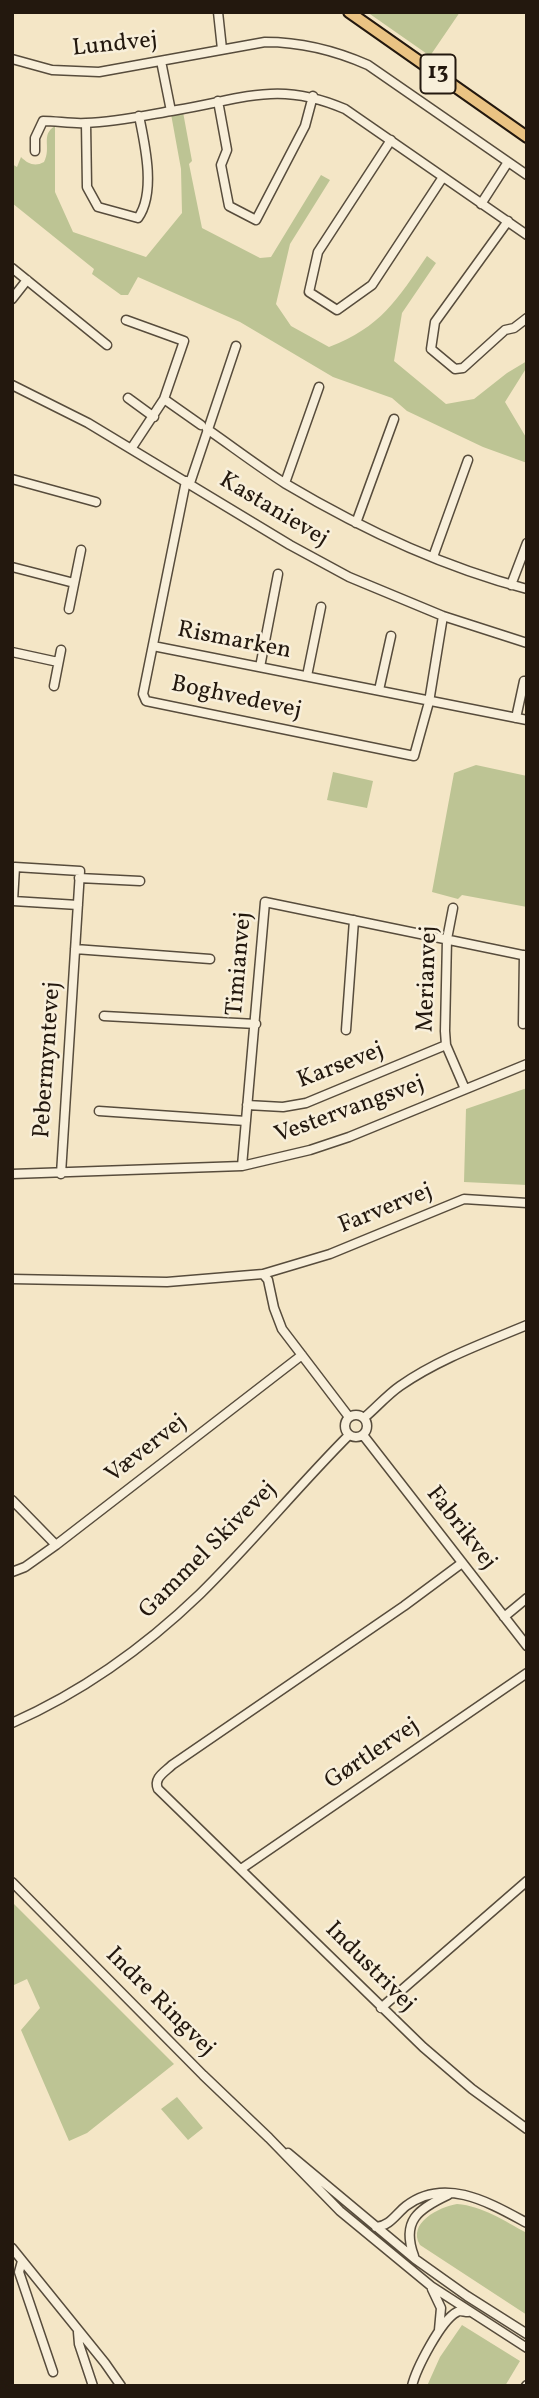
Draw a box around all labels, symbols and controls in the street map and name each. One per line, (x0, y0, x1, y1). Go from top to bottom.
street label: Lundvej (71, 27, 159, 65)
road number: 13 (420, 54, 456, 94)
street label: Kastanievej (213, 467, 333, 555)
street label: Rismarken (175, 617, 293, 667)
street label: Boghvedevej (168, 671, 304, 727)
street label: Timianvej (222, 911, 260, 1017)
street label: Merianvej (413, 925, 445, 1033)
street label: Pebermyntevej (29, 981, 69, 1139)
street label: Karsevej (294, 1037, 388, 1097)
street label: Vestervangsvej (271, 1071, 429, 1151)
street label: Farvervej (335, 1178, 437, 1242)
street label: Vævervej (101, 1409, 193, 1491)
street label: Gammel Skivevej (134, 1476, 284, 1626)
street label: Fabrikvej (418, 1481, 502, 1577)
street label: Gørtlervej (320, 1713, 426, 1797)
street label: Industrivej (318, 1917, 420, 2019)
street label: Indre Ringvej (98, 1942, 220, 2064)

